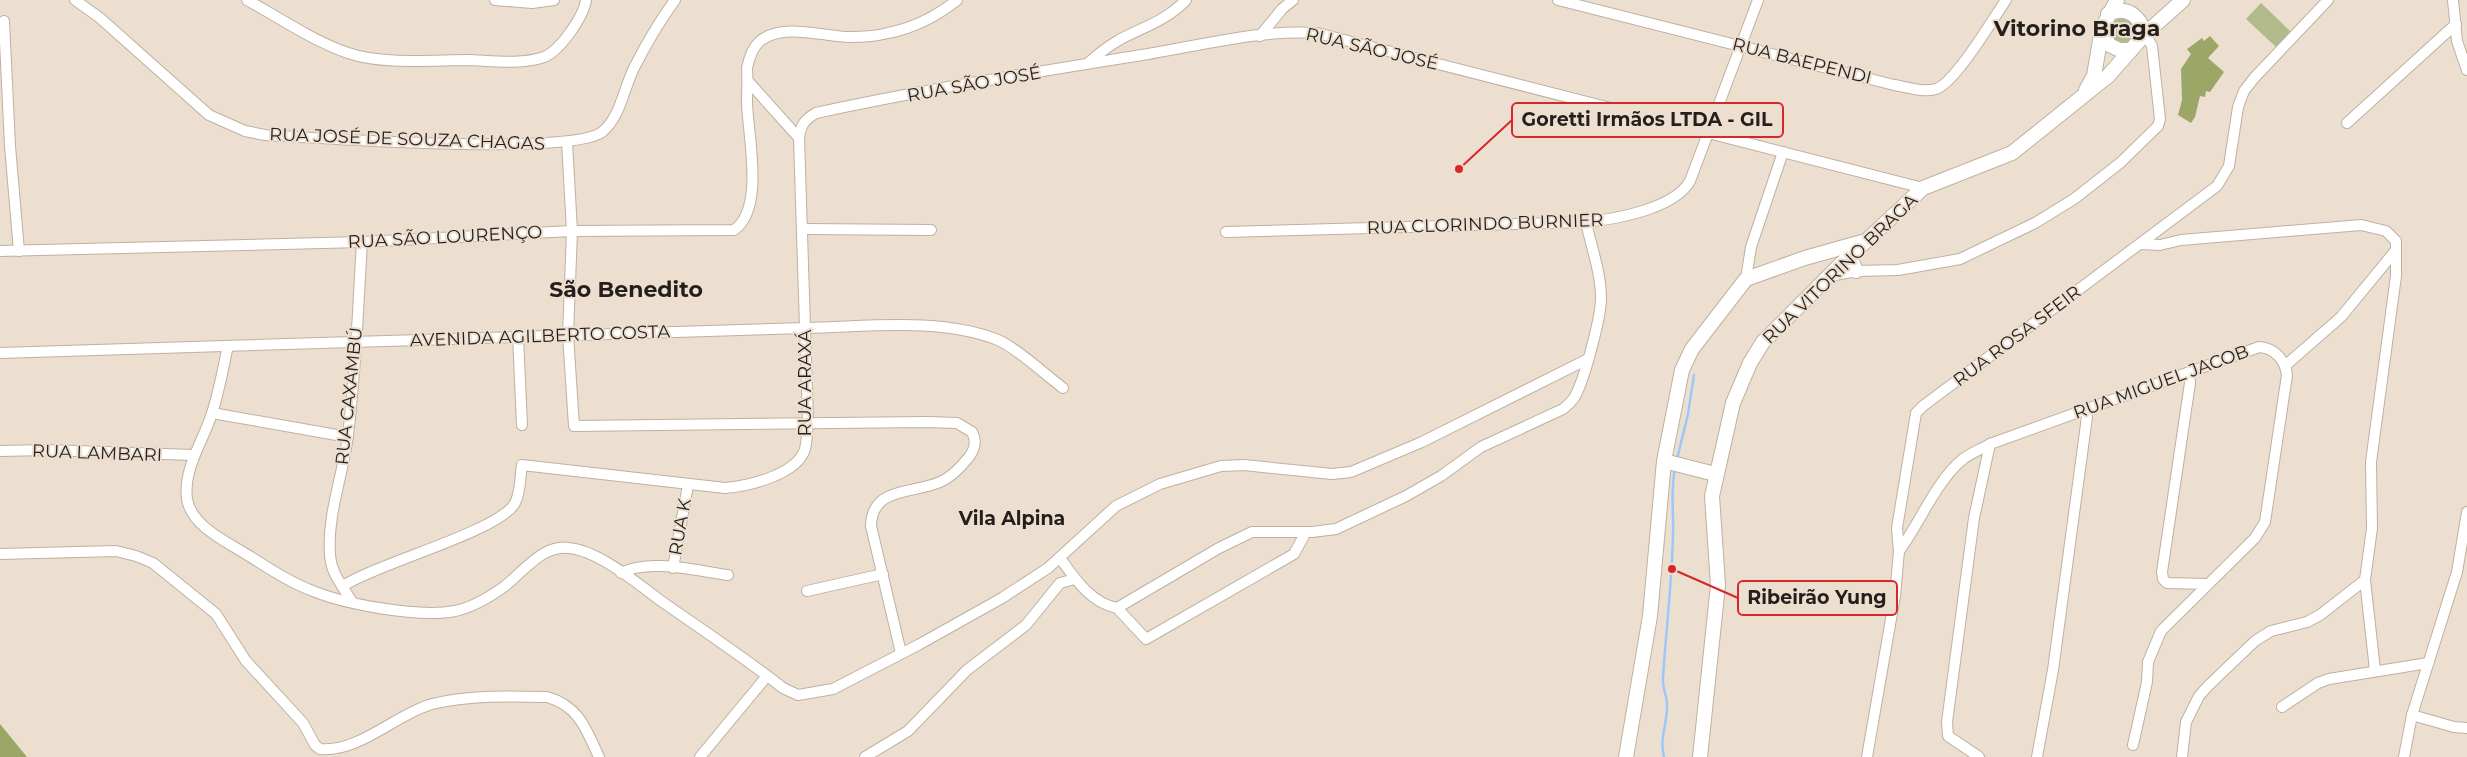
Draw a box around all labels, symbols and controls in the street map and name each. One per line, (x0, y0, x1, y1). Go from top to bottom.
district label: Vitorino Braga (1993, 15, 2160, 42)
street label: RUA SÃO JOSÉ (1304, 23, 1440, 75)
street label: RUA BAEPENDI (1730, 33, 1874, 89)
street label: RUA SÃO JOSÉ (905, 61, 1043, 107)
callout: Goretti Irmãos LTDA - GIL (1512, 103, 1783, 137)
text: Goretti Irmãos LTDA - GIL (1522, 108, 1773, 131)
street label: RUA JOSÉ DE SOUZA CHAGAS (269, 123, 545, 155)
street label: RUA VITORINO BRAGA (1758, 189, 1922, 349)
street label: RUA CLORINDO BURNIER (1366, 209, 1604, 239)
street label: RUA SÃO LOURENÇO (347, 221, 543, 253)
district label: São Benedito (549, 276, 703, 303)
street label: RUA ROSA SFEIR (1949, 281, 2085, 391)
street label: AVENIDA AGILBERTO COSTA (409, 320, 671, 352)
street label: RUA CAXAMBÚ (331, 326, 367, 466)
street label: RUA ARAXÁ (794, 329, 816, 437)
street label: RUA MIGUEL JACOB (2070, 340, 2252, 424)
street label: RUA LAMBARI (32, 440, 162, 466)
street label: RUA K (664, 497, 696, 557)
district label: Vila Alpina (958, 507, 1065, 530)
callout: Ribeirão Yung (1738, 581, 1897, 615)
text: Ribeirão Yung (1747, 586, 1887, 609)

